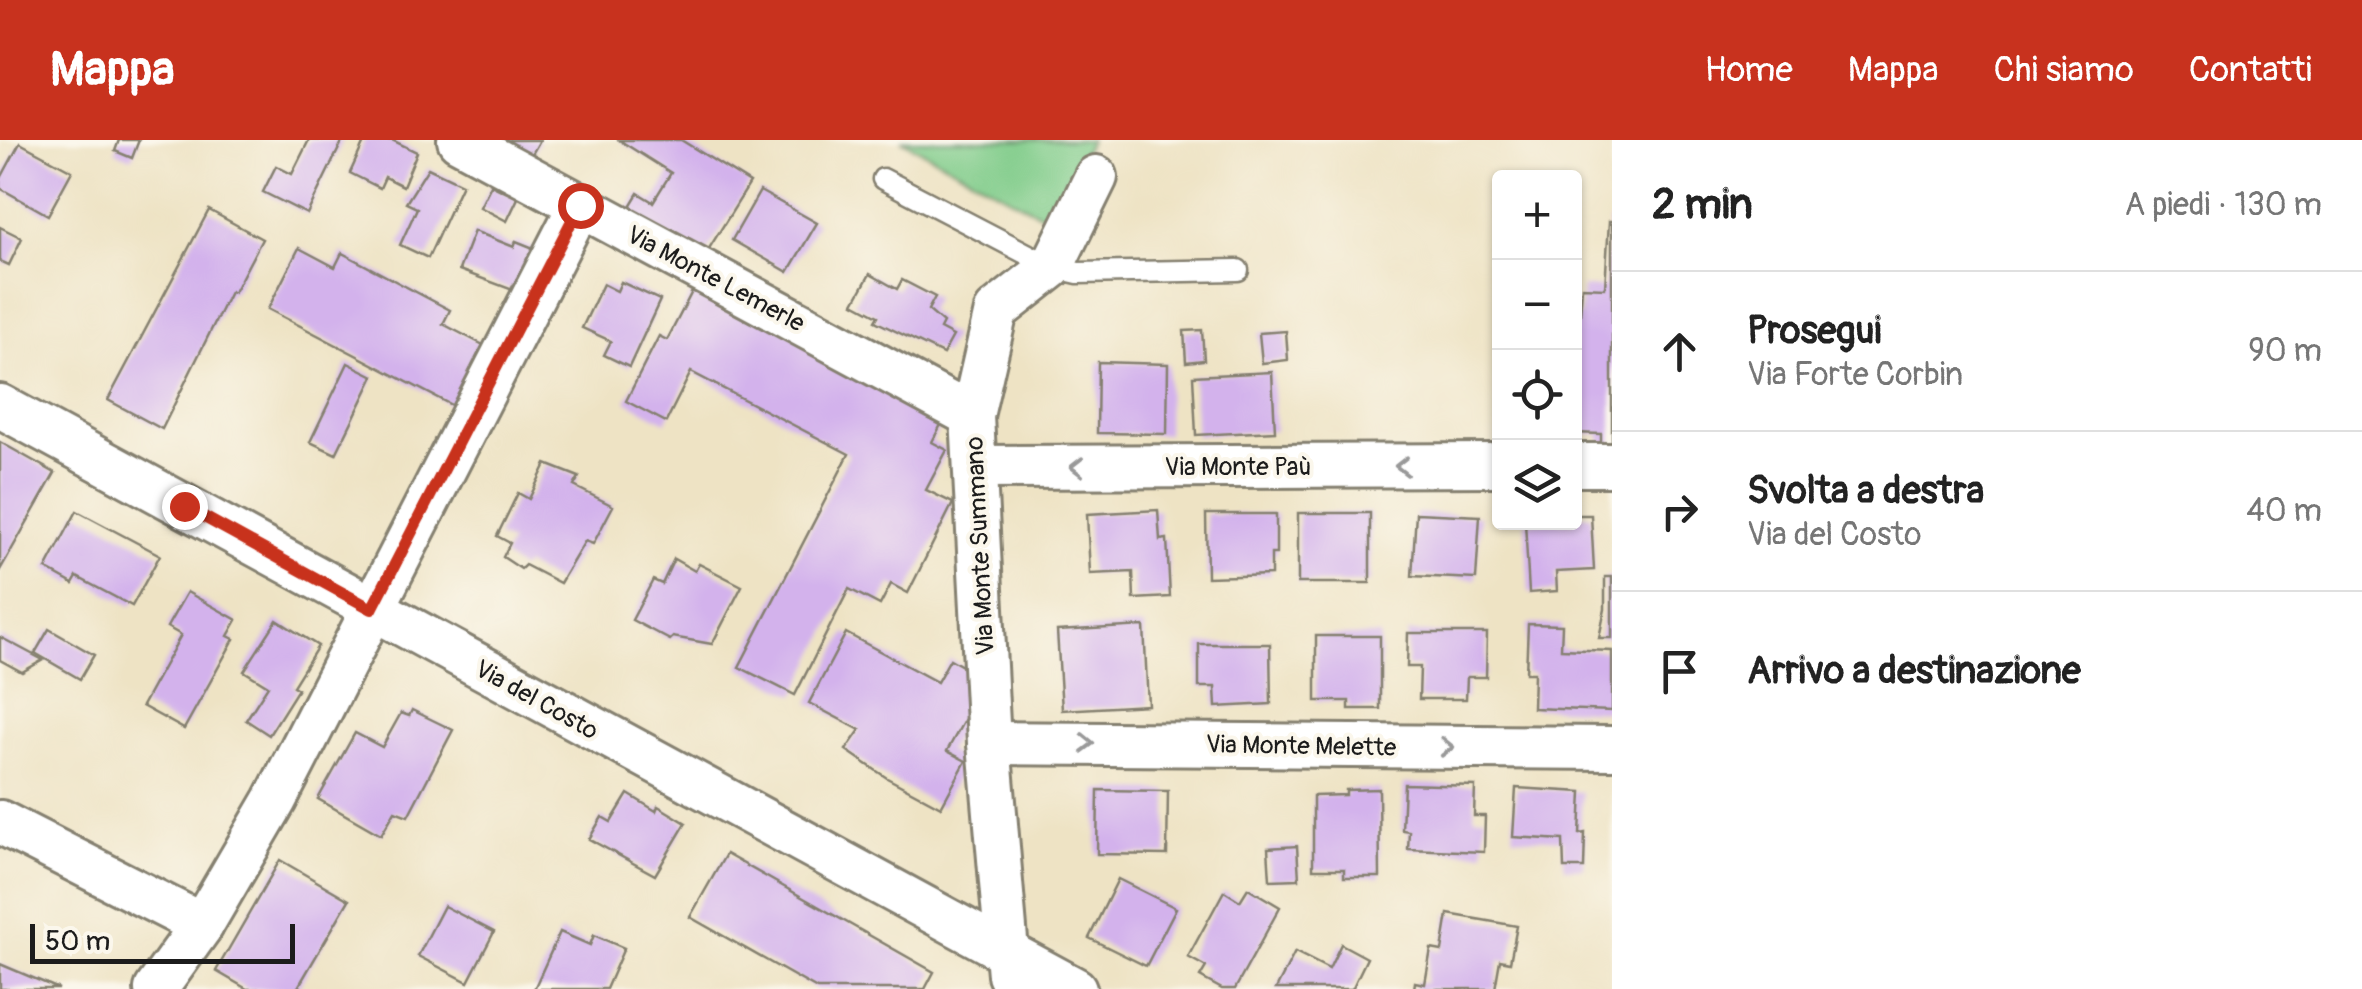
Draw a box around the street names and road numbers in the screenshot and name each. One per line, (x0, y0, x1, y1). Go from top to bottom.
street label: Via Monte Lemerle (621, 219, 810, 340)
street label: Via Monte Summano (959, 436, 1002, 656)
street label: Via Monte Paù (1165, 452, 1311, 483)
street label: Via del Costo (469, 654, 603, 747)
street label: Via Monte Melette (1205, 729, 1397, 764)

